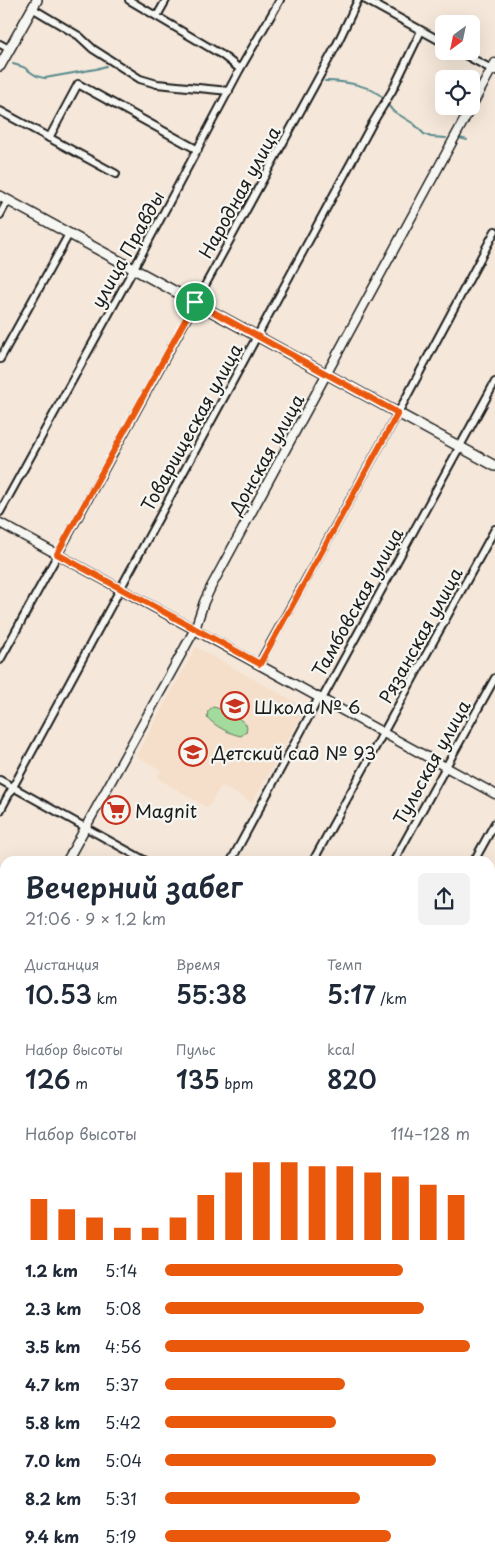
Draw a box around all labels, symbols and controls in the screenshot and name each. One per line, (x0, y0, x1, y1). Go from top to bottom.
north arrow (435, 15, 480, 60)
map controls (435, 15, 480, 115)
button: locate (435, 70, 480, 115)
street label: Народная улица (191, 120, 287, 263)
street label: улица Правды (84, 186, 170, 312)
pin (174, 281, 216, 323)
icon: arrive (181, 288, 209, 316)
street label: Товарищеская улица (134, 338, 249, 516)
street label: Донская улица (221, 388, 311, 520)
street label: Тамбовская улица (305, 522, 410, 681)
street label: Рязанская улица (371, 562, 469, 708)
school or university icon: Школа № 6 (220, 691, 250, 721)
place label: Школа № 6 (254, 693, 360, 720)
street label: Тульская улица (386, 694, 477, 829)
school or university icon: Детский сад № 93 (178, 737, 208, 767)
place label: Детский сад № 93 (211, 739, 376, 766)
supermarket icon: Magnit (101, 795, 131, 825)
place label: Magnit (135, 797, 197, 824)
text: Вечерний забег (25, 865, 243, 908)
button: share (418, 873, 470, 925)
text: 21:06 · 9 × 1.2 km (25, 906, 166, 930)
text: Дистанция (25, 954, 99, 975)
text: Время (176, 954, 221, 975)
text: Темп (327, 954, 362, 975)
text: 10.53 (25, 975, 92, 1013)
text: 55:38 (176, 975, 247, 1013)
text: 5:17 (327, 975, 376, 1013)
text: km (92, 988, 118, 1009)
text: /km (376, 988, 407, 1009)
text: Набор высоты (25, 1039, 123, 1060)
text: Пульс (176, 1039, 216, 1060)
text: kcal (327, 1039, 355, 1060)
text: 126 (25, 1060, 71, 1098)
text: 135 (176, 1060, 220, 1098)
text: 820 (327, 1060, 377, 1098)
text: m (71, 1073, 88, 1094)
text: bpm (220, 1073, 253, 1094)
text: Набор высоты (25, 1121, 137, 1145)
text: 114–128 m (390, 1121, 470, 1145)
text: 1.2 km (25, 1258, 78, 1282)
text: 5:14 (105, 1258, 138, 1282)
text: 2.3 km (25, 1296, 81, 1320)
text: 5:08 (105, 1296, 142, 1320)
text: 3.5 km (25, 1334, 80, 1358)
text: 4:56 (105, 1334, 142, 1358)
text: 4.7 km (25, 1372, 80, 1396)
text: 5:37 (105, 1372, 139, 1396)
text: 5.8 km (25, 1410, 80, 1434)
text: 5:42 (105, 1410, 141, 1434)
text: 7.0 km (25, 1448, 80, 1472)
text: 5:04 (105, 1448, 142, 1472)
text: 8.2 km (25, 1486, 81, 1510)
text: 5:31 (105, 1486, 137, 1510)
text: 9.4 km (25, 1524, 79, 1548)
text: 5:19 (105, 1524, 136, 1548)

